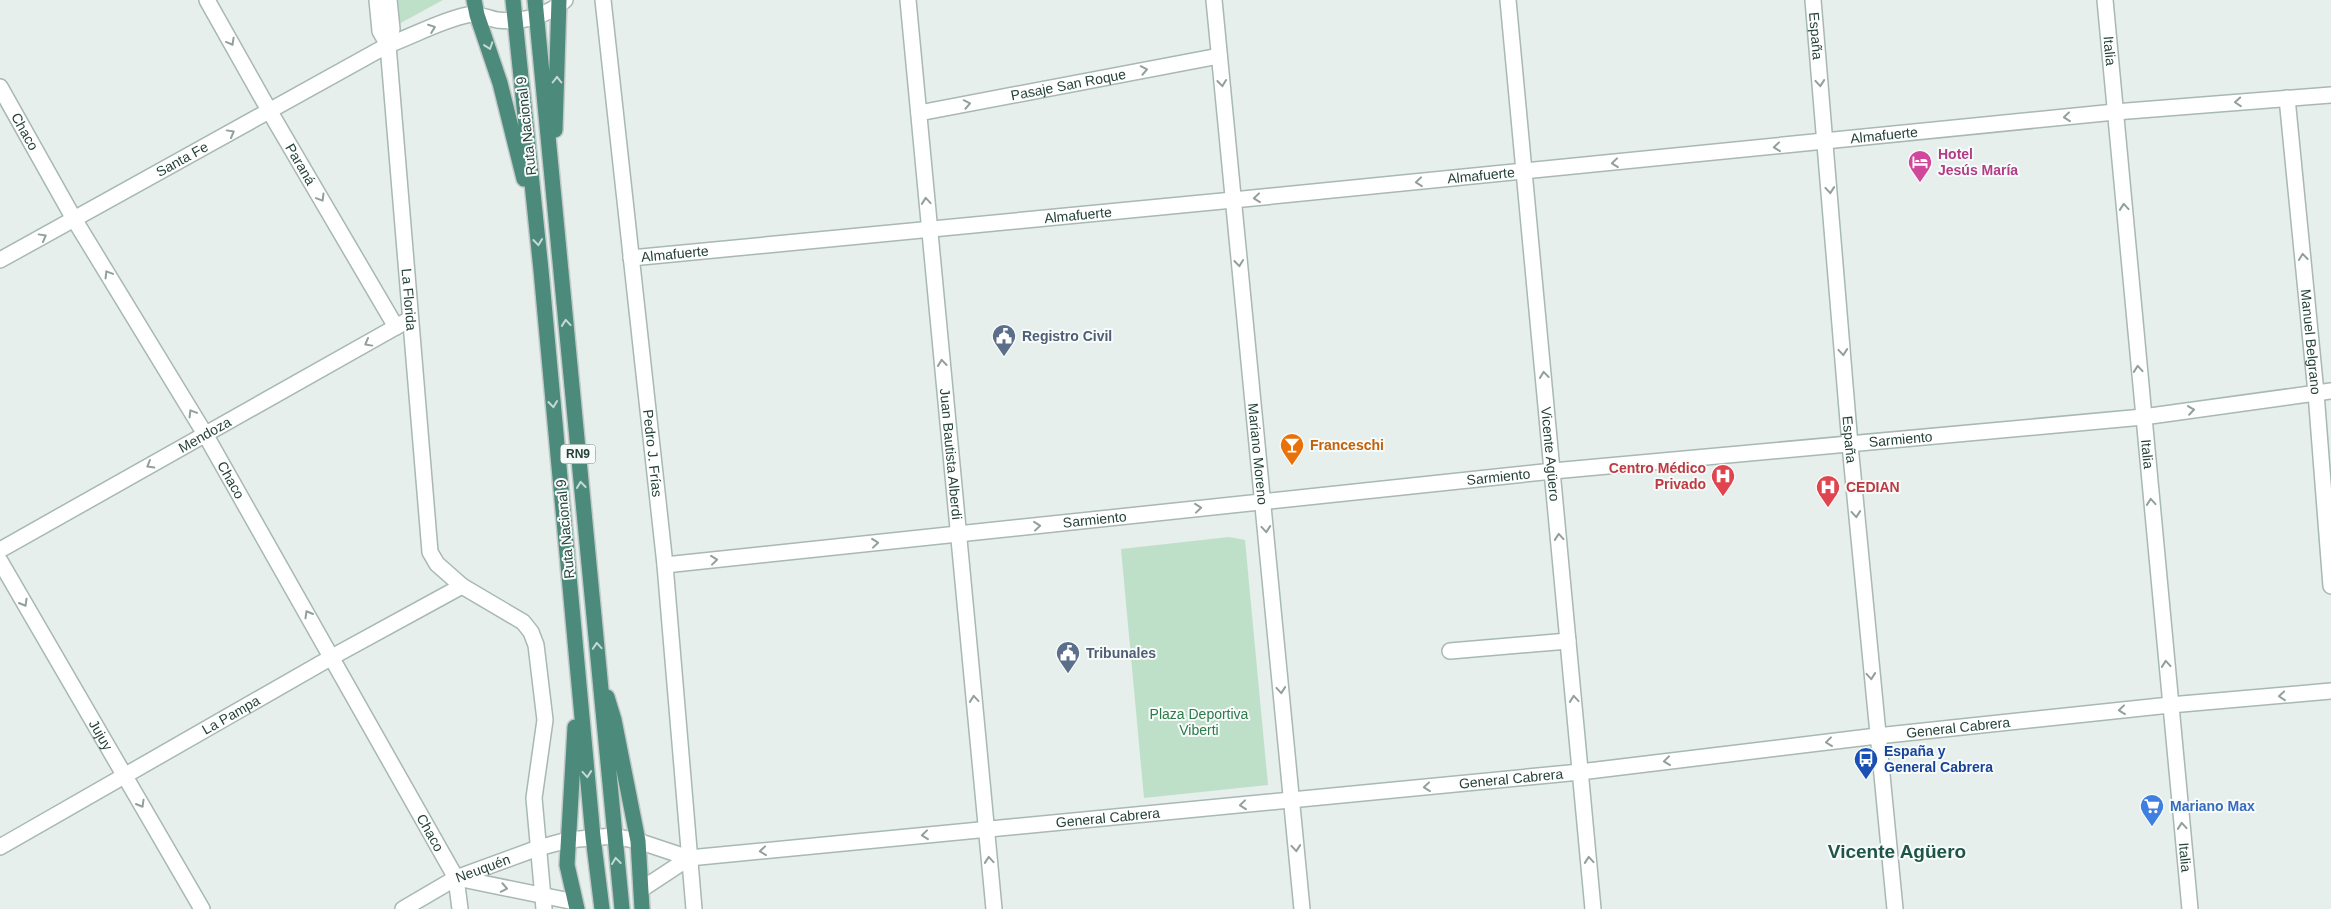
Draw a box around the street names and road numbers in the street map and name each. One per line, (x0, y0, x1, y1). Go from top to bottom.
street label: España (1806, 12, 1826, 60)
street label: Italia (2100, 35, 2119, 66)
street label: Pasaje San Roque (1009, 66, 1127, 103)
street label: Ruta Nacional 9 (513, 75, 539, 176)
street label: Chaco (8, 110, 42, 153)
street label: Almafuerte (1849, 124, 1919, 146)
street label: Santa Fe (153, 138, 211, 180)
street label: Paraná (282, 141, 319, 188)
street label: Almafuerte (1446, 164, 1516, 187)
street label: Almafuerte (1043, 204, 1113, 226)
street label: Almafuerte (640, 243, 710, 265)
street label: La Florida (399, 268, 420, 331)
street label: Manuel Belgrano (2298, 288, 2324, 396)
street label: Juan Bautista Alberdi (937, 388, 965, 520)
street label: Mariano Moreno (1245, 402, 1271, 506)
street label: Vicente Agüero (1538, 406, 1563, 502)
street label: Pedro J. Frías (640, 409, 665, 498)
street label: Mendoza (176, 413, 234, 456)
street label: España (1840, 415, 1860, 464)
street label: Sarmiento (1868, 428, 1933, 450)
street label: Italia (2138, 439, 2157, 470)
road number: RN9 (560, 444, 596, 464)
street label: Chaco (214, 458, 248, 502)
street label: Sarmiento (1466, 465, 1531, 488)
street label: Ruta Nacional 9 (553, 478, 577, 579)
street label: Sarmiento (1062, 508, 1127, 531)
street label: La Pampa (199, 692, 263, 738)
street label: General Cabrera (1905, 714, 2011, 741)
street label: Jujuy (86, 717, 116, 753)
street label: General Cabrera (1458, 766, 1564, 792)
street label: General Cabrera (1055, 805, 1161, 831)
street label: Chaco (413, 811, 447, 854)
street label: Italia (2176, 842, 2195, 873)
street label: Neuquén (453, 851, 512, 885)

